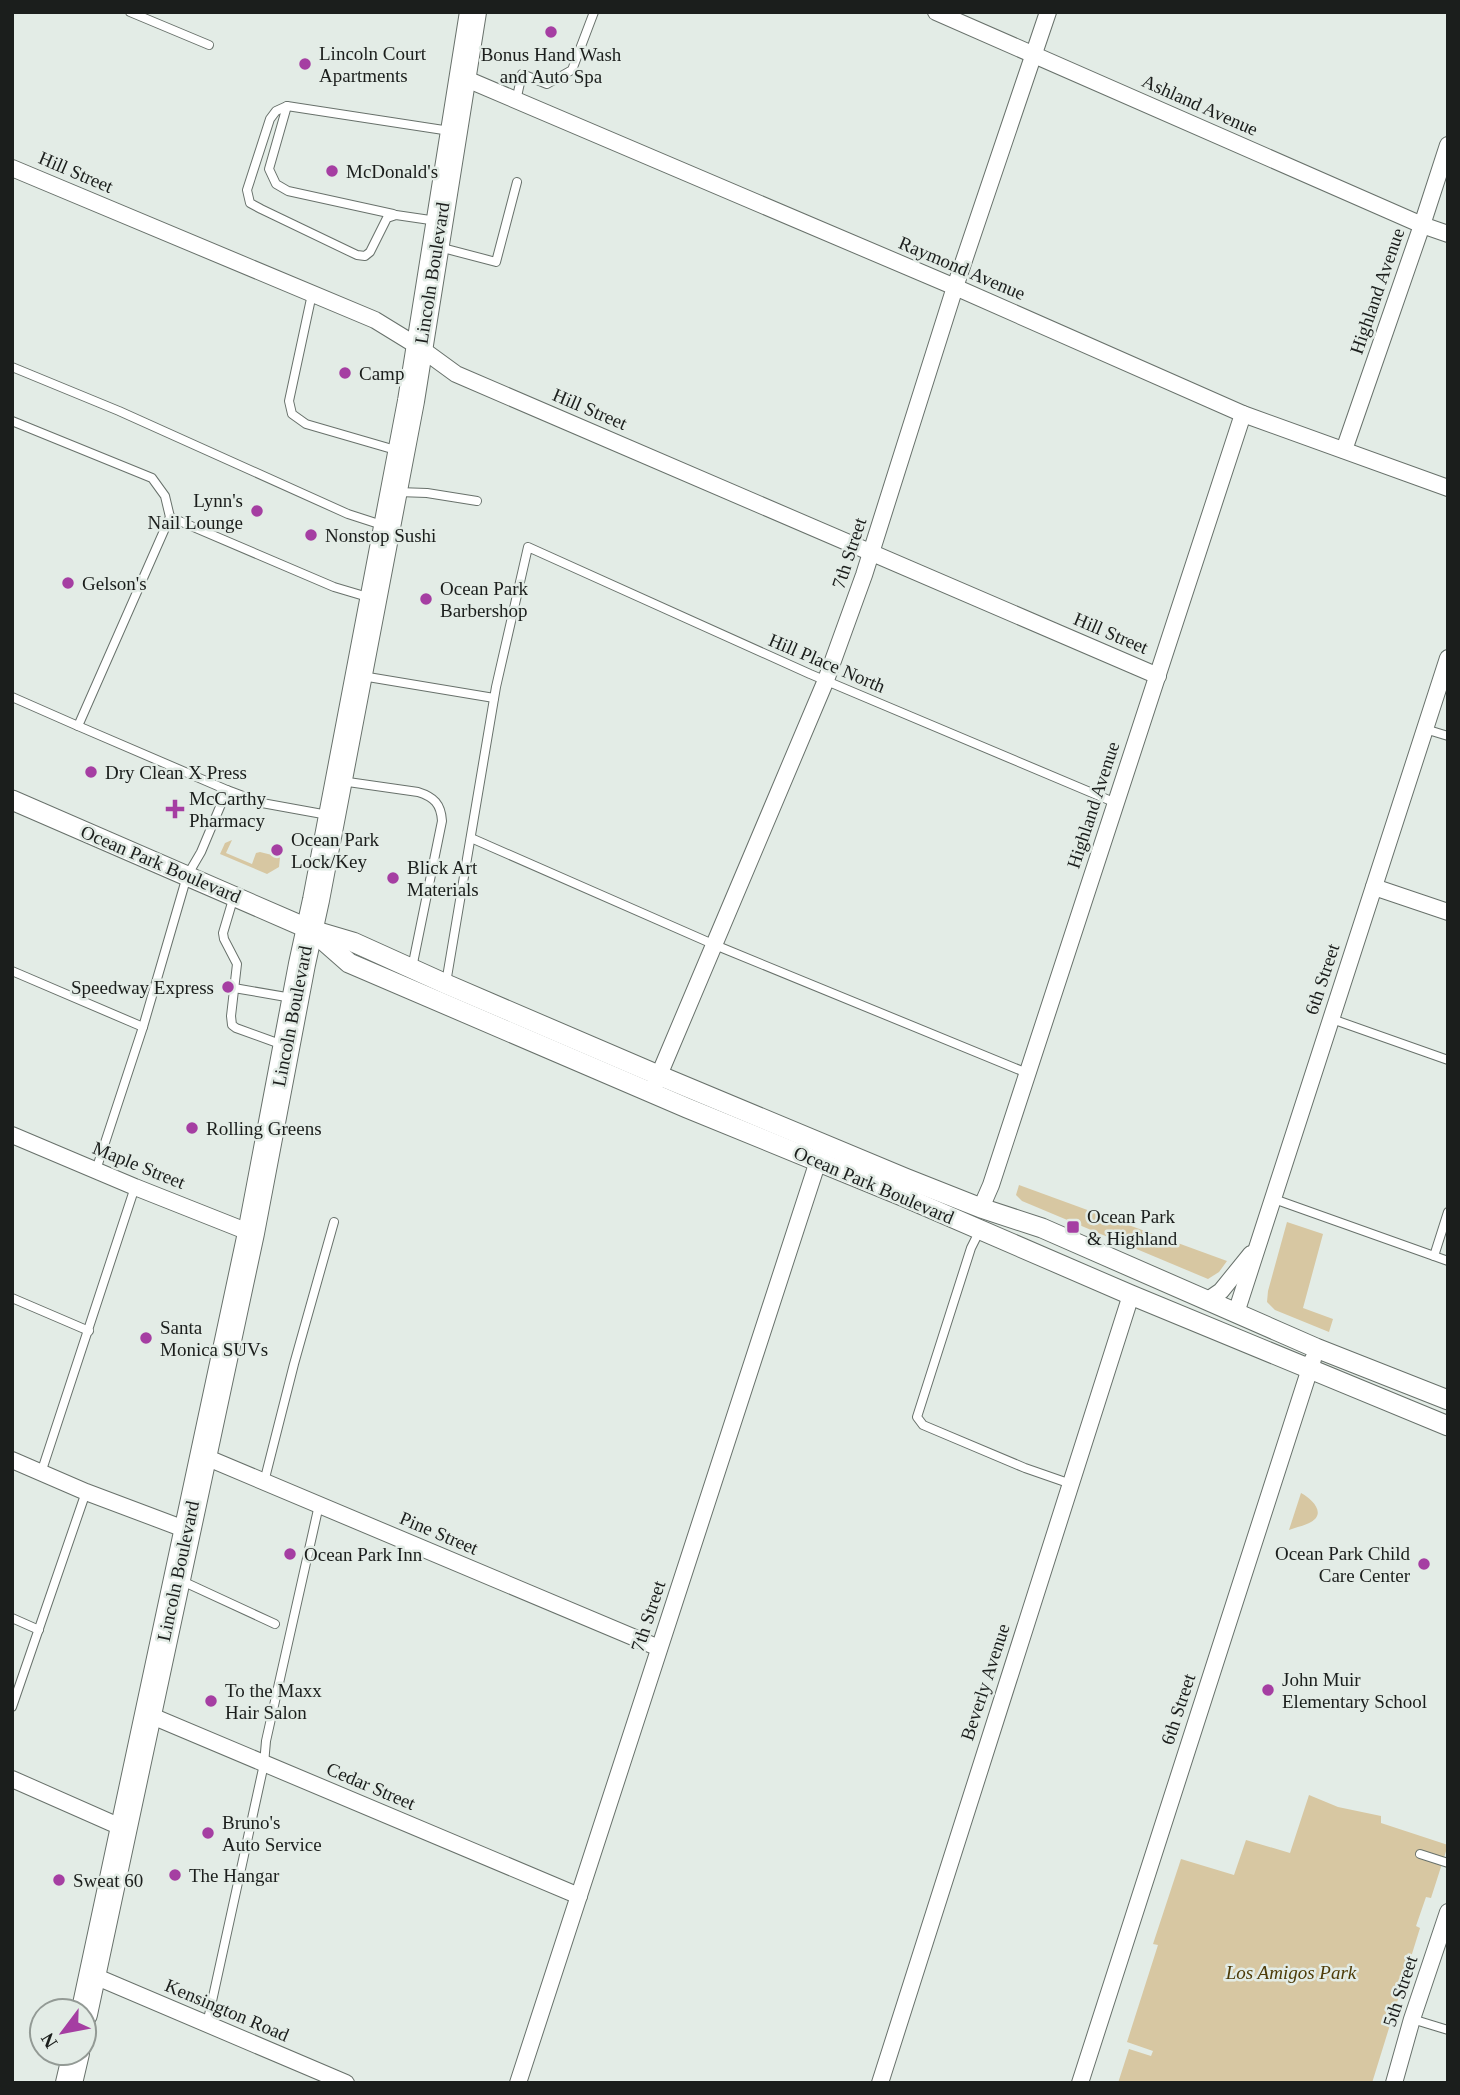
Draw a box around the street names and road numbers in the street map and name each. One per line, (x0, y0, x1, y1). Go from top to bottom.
street label: Ashland Avenue (1139, 70, 1261, 140)
street label: Hill Street (36, 147, 117, 197)
street label: Lincoln Boulevard (410, 200, 454, 345)
street label: Highland Avenue (1346, 225, 1408, 357)
street label: Raymond Avenue (896, 232, 1028, 304)
street label: Hill Street (550, 384, 631, 434)
street label: 7th Street (828, 514, 871, 591)
street label: Hill Street (1071, 608, 1152, 658)
street label: Hill Place North (766, 629, 889, 697)
street label: Highland Avenue (1063, 739, 1123, 871)
street label: Ocean Park Boulevard (78, 821, 245, 907)
street label: 6th Street (1301, 940, 1344, 1017)
street label: Lincoln Boulevard (268, 943, 316, 1088)
street label: Maple Street (90, 1137, 189, 1193)
street label: Ocean Park Boulevard (791, 1142, 958, 1228)
street label: Lincoln Boulevard (153, 1498, 203, 1643)
street label: Pine Street (397, 1507, 482, 1559)
street label: 7th Street (627, 1577, 670, 1654)
street label: Beverly Avenue (956, 1621, 1014, 1743)
street label: 6th Street (1157, 1670, 1200, 1747)
street label: Cedar Street (323, 1758, 419, 1814)
street label: 5th Street (1379, 1952, 1422, 2029)
street label: Kensington Road (162, 1974, 293, 2046)

